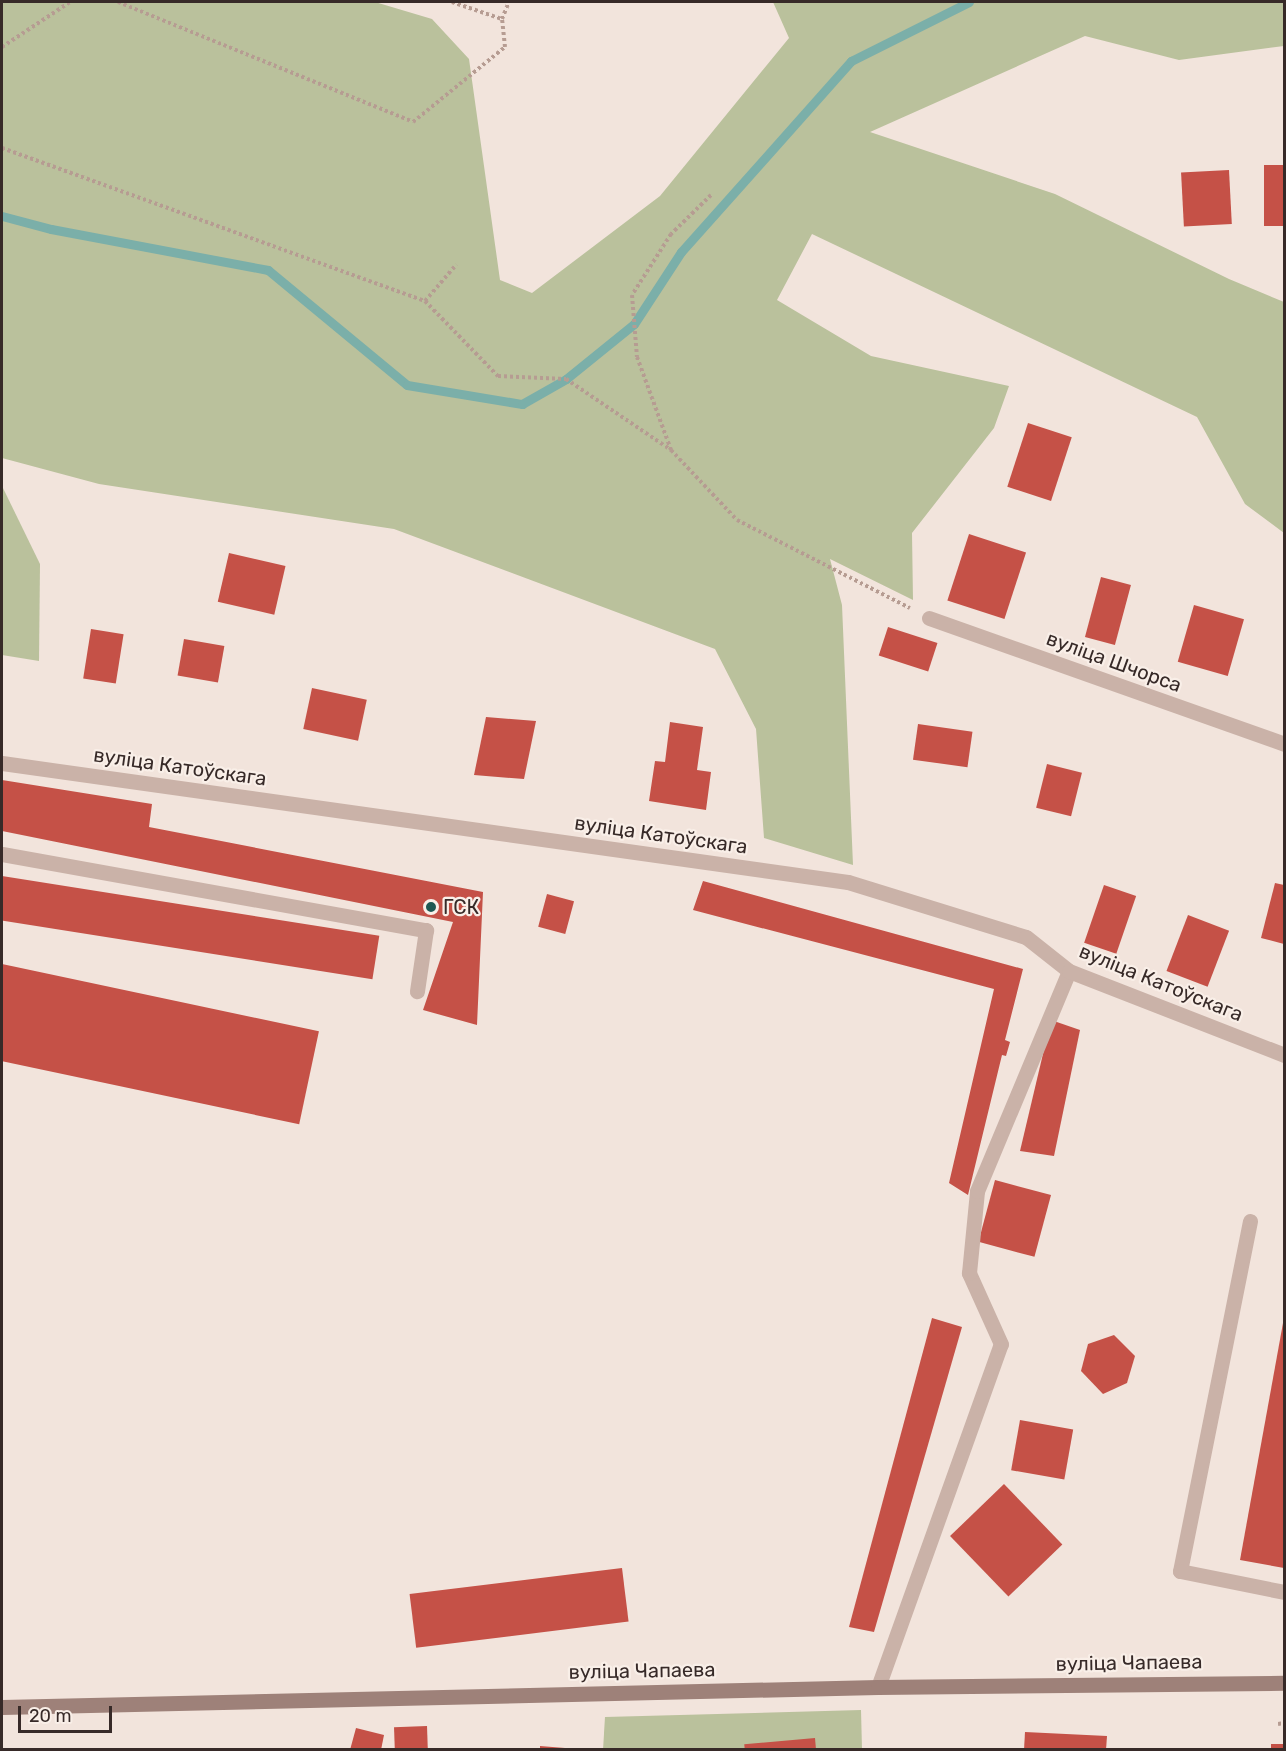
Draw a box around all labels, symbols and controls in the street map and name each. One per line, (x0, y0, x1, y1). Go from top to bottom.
street label: вуліца Шчорса (1043, 626, 1185, 698)
street label: вуліца Катоўскага (92, 743, 268, 791)
street label: вуліца Катоўскага (573, 811, 749, 859)
place label: ГСК (443, 895, 479, 919)
marker: ГСК (424, 900, 438, 914)
street label: вуліца Катоўскага (1076, 939, 1246, 1027)
street label: вуліца Чапаева (1055, 1650, 1203, 1676)
street label: вуліца Чапаева (568, 1658, 716, 1684)
scale bar (21, 1694, 116, 1732)
text: 20 m (29, 1705, 71, 1727)

